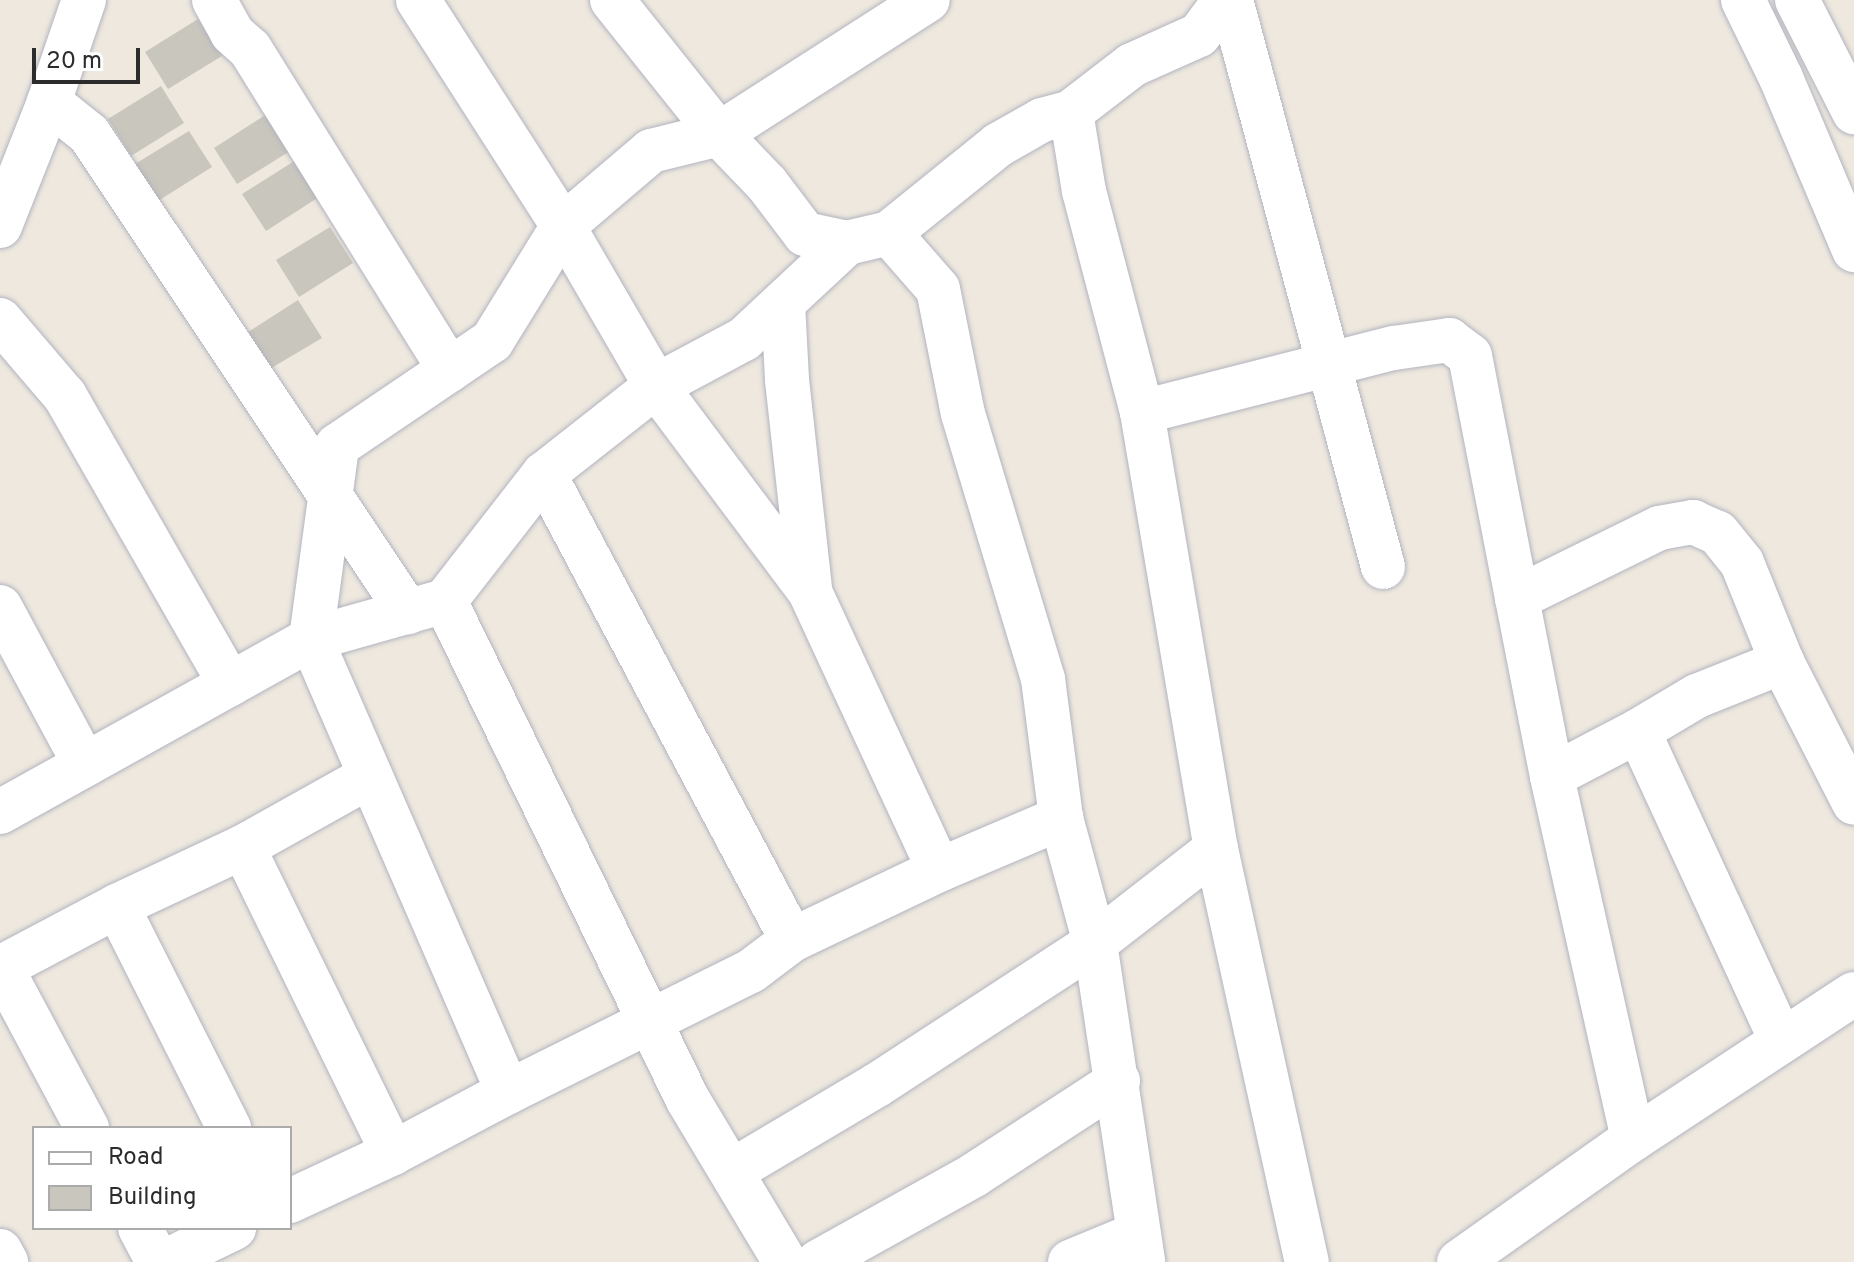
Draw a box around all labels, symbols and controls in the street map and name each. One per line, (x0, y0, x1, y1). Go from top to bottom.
scale bar (36, 32, 144, 82)
text: 20 m (46, 47, 102, 77)
legend (32, 1126, 292, 1230)
text: Road (108, 1143, 164, 1173)
text: Building (108, 1183, 197, 1213)

